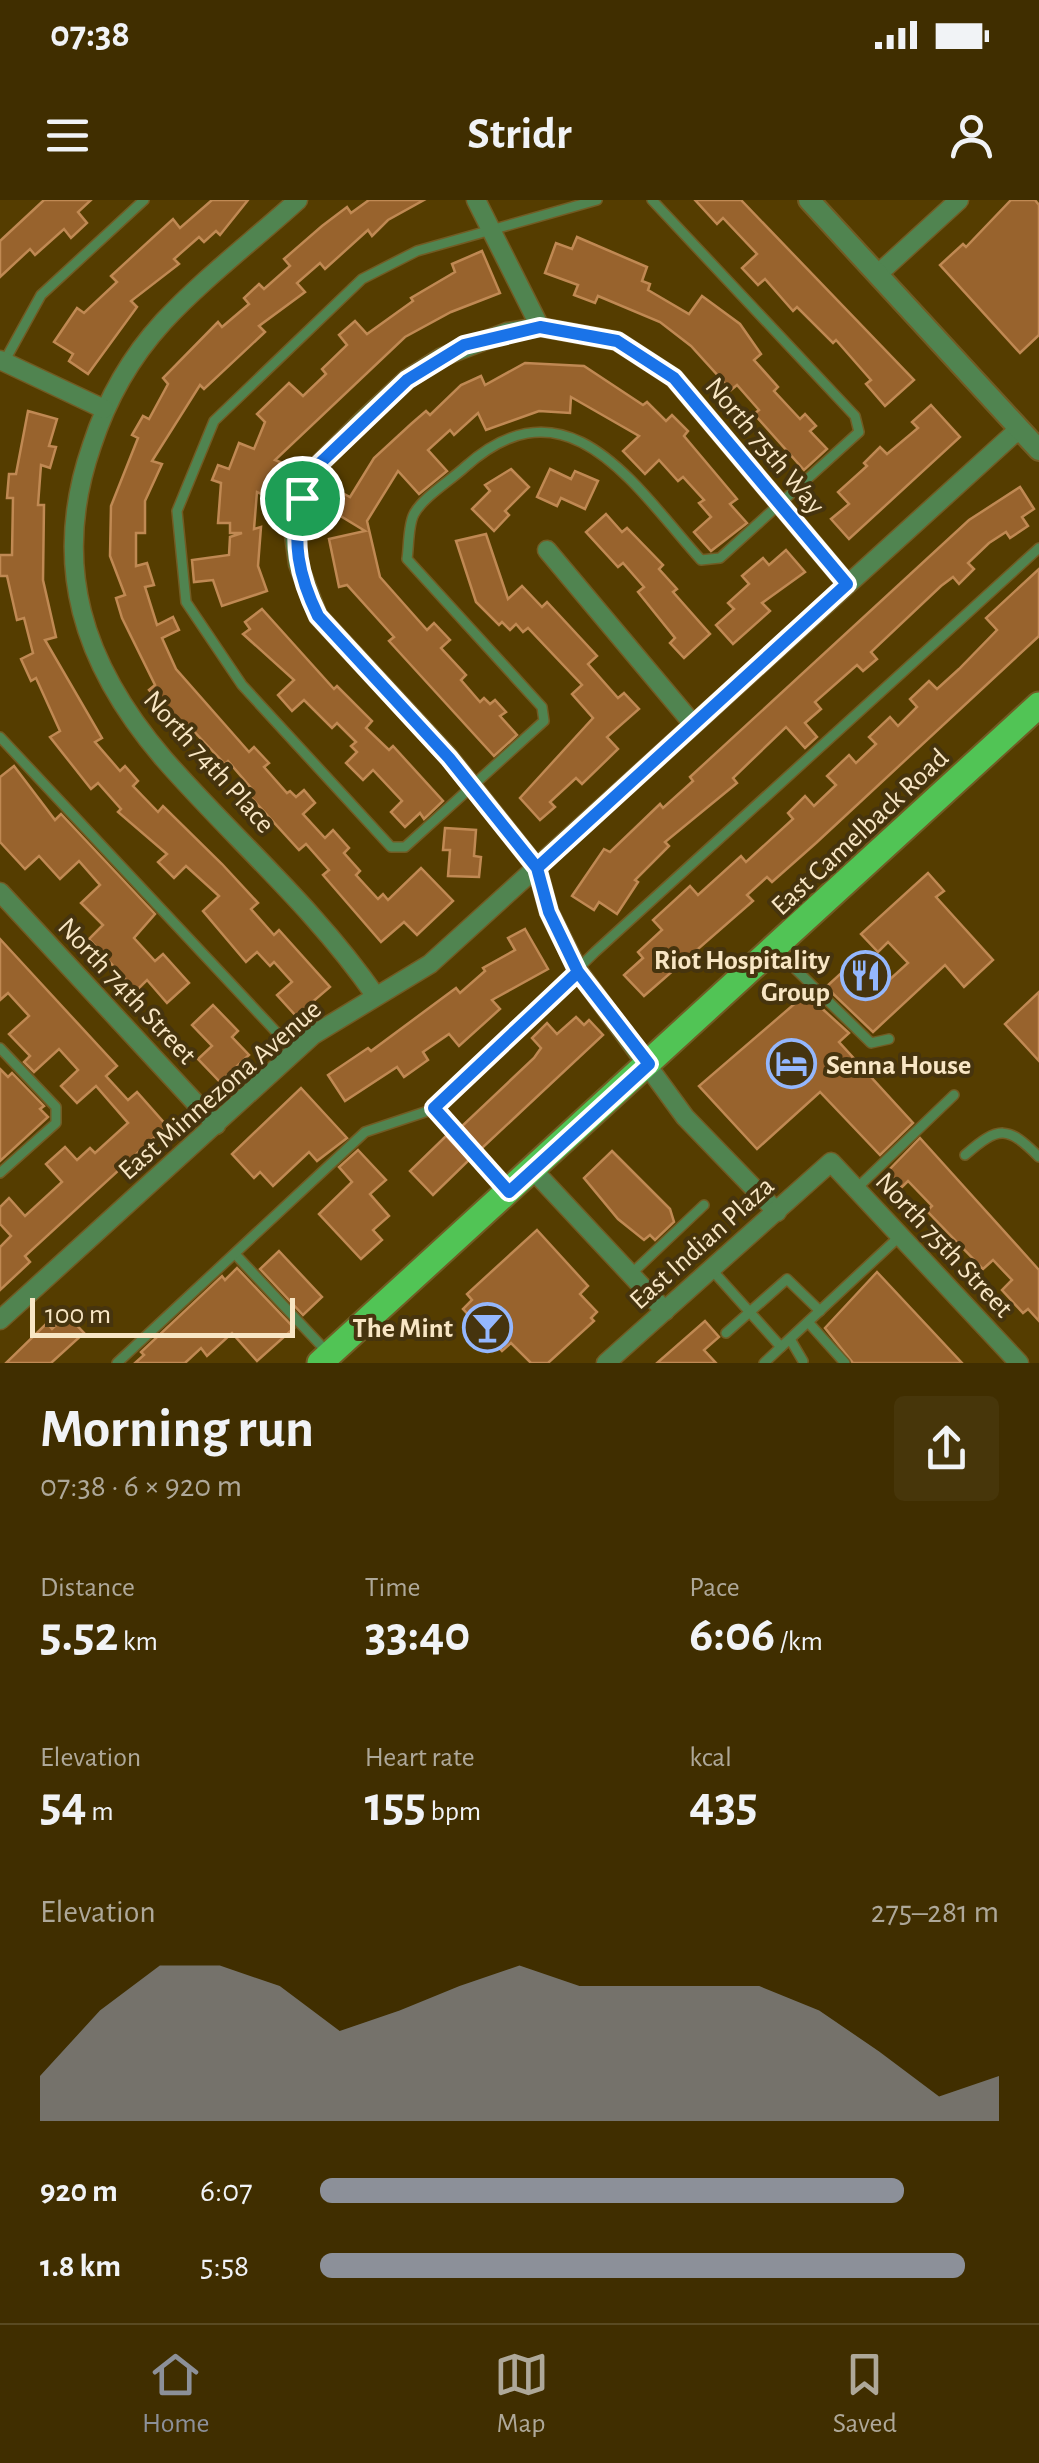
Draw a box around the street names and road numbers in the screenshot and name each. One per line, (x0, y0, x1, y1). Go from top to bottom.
street label: North 75th Way (700, 373, 829, 520)
street label: North 74th Place (138, 686, 279, 839)
street label: East Camelback Road (767, 744, 954, 921)
street label: North 74th Street (52, 913, 201, 1070)
street label: East Minnezona Avenue (114, 995, 327, 1186)
street label: North 75th Street (870, 1168, 1017, 1323)
street label: East Indian Plaza (625, 1172, 780, 1315)

